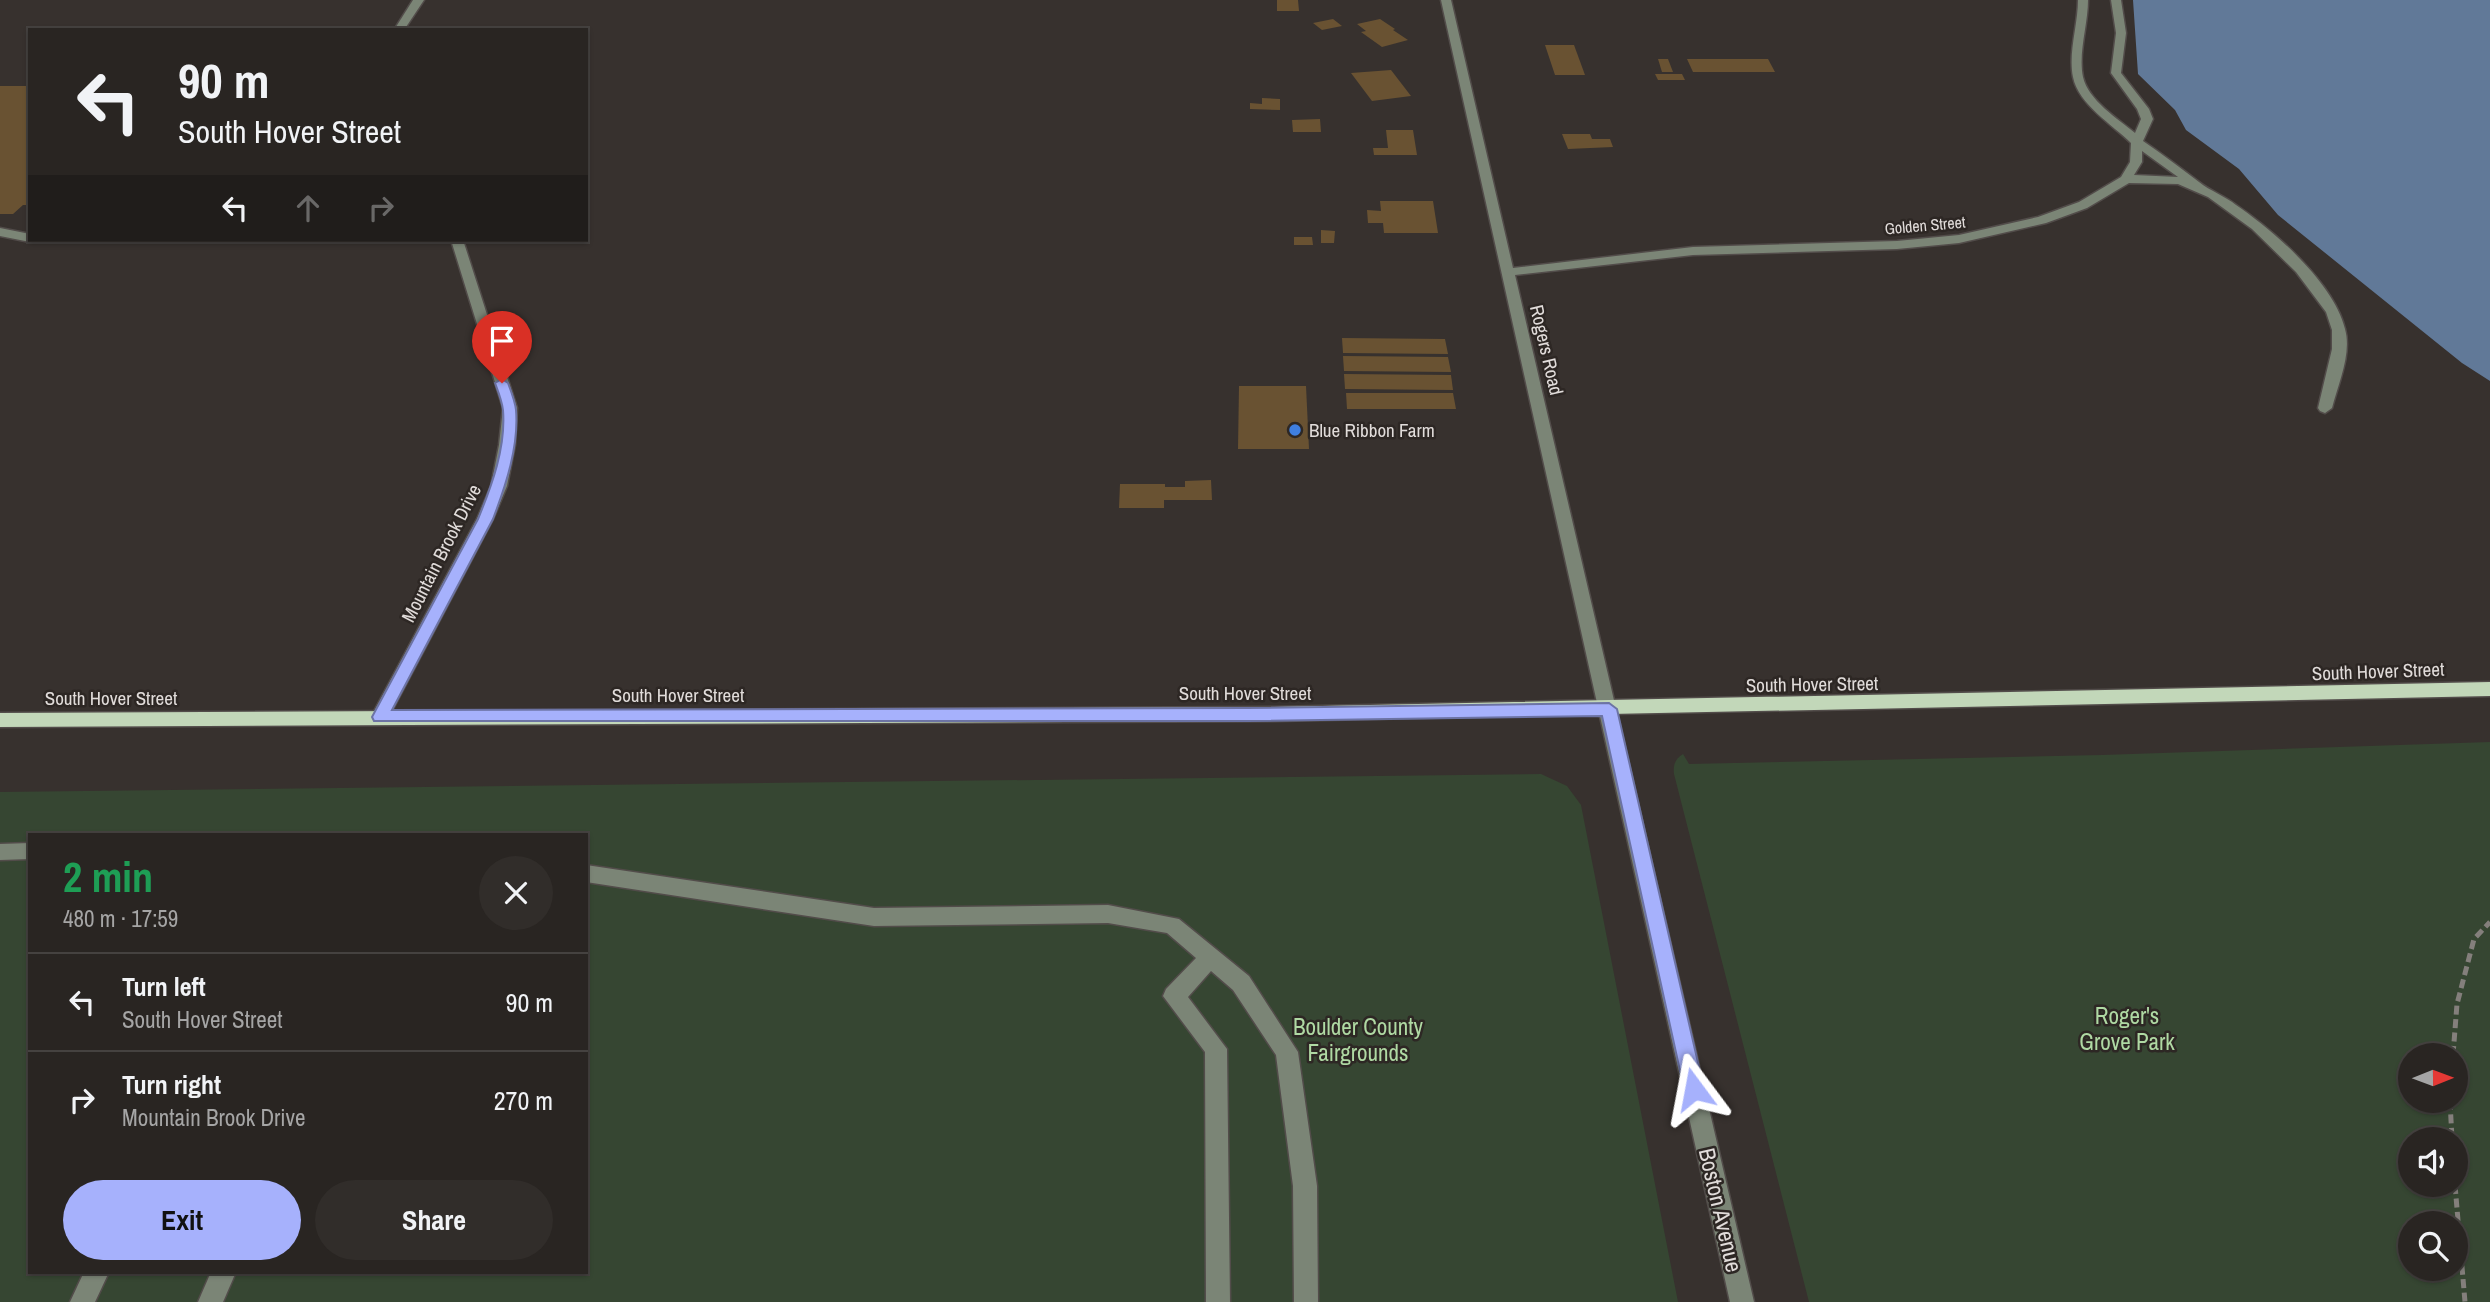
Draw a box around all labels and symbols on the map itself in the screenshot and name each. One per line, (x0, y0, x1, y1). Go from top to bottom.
street label: Golden Street (1884, 210, 1967, 239)
street label: Rogers Road (1524, 302, 1570, 398)
pin (472, 311, 532, 383)
place label: Blue Ribbon Farm (1309, 417, 1435, 443)
marker: Blue Ribbon Farm (1287, 422, 1303, 438)
street label: Mountain Brook Drive (395, 480, 487, 626)
street label: South Hover Street (2311, 656, 2445, 686)
street label: South Hover Street (1746, 670, 1879, 698)
street label: South Hover Street (1179, 680, 1312, 706)
street label: South Hover Street (612, 682, 745, 708)
street label: South Hover Street (45, 685, 178, 711)
park label: Roger's Grove Park (2079, 1000, 2175, 1057)
park label: Boulder County Fairgrounds (1293, 1011, 1424, 1068)
north arrow (2398, 1043, 2468, 1113)
position arrow (1657, 1052, 1731, 1126)
street label: Boston Avenue (1692, 1145, 1750, 1275)

